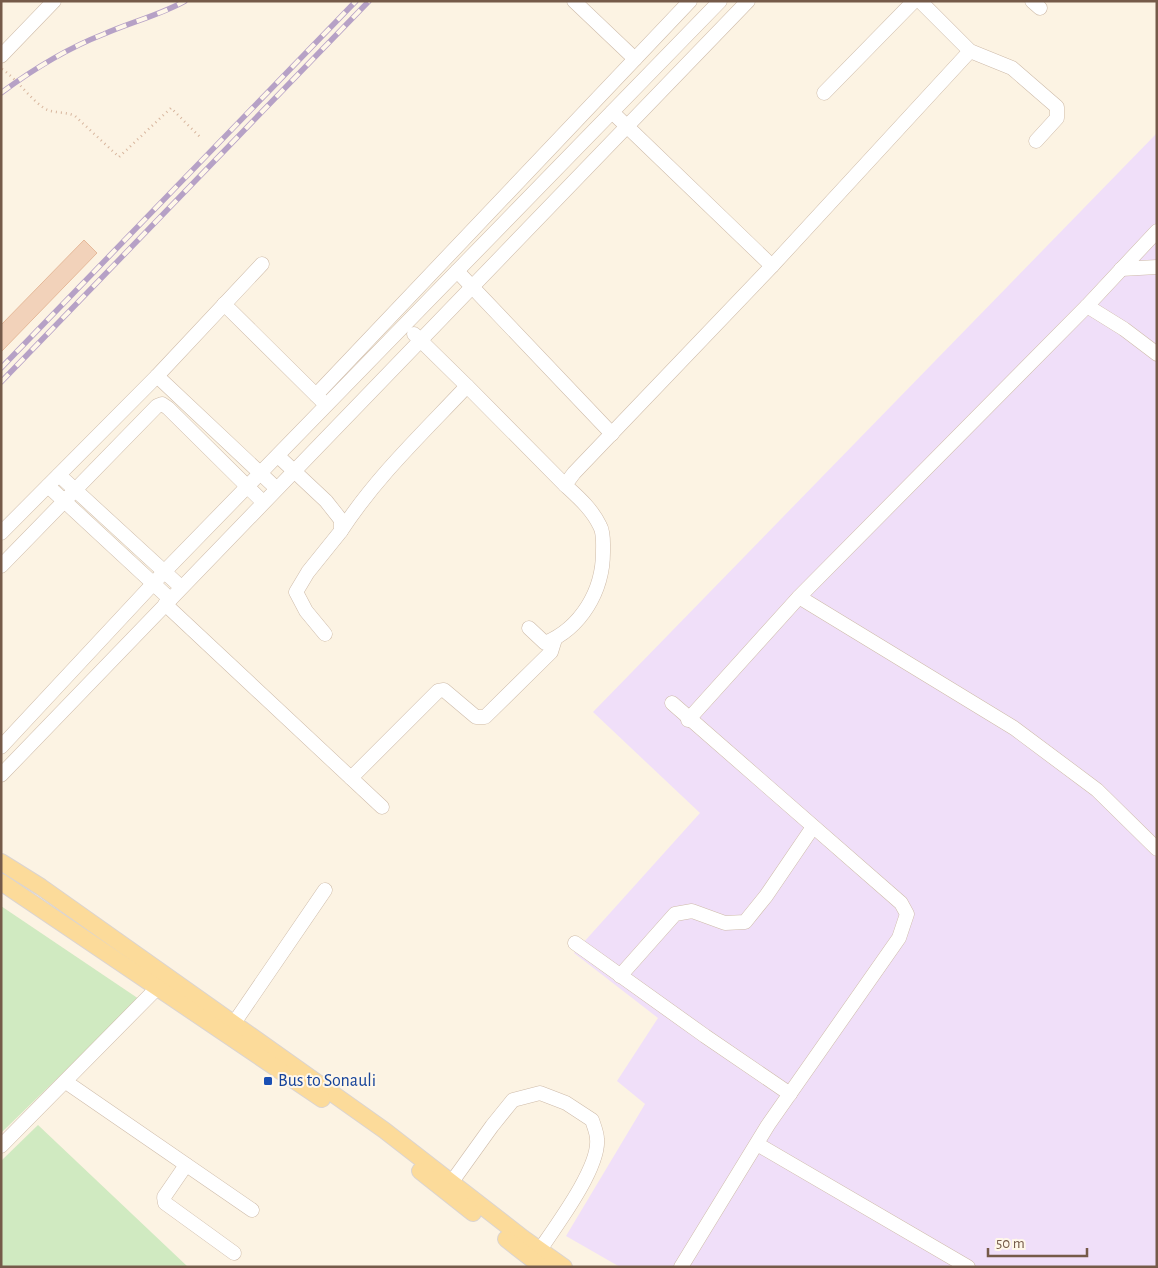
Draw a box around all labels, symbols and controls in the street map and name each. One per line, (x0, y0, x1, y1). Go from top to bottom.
place label: Bus to Sonauli (278, 1072, 376, 1090)
marker: Bus to Sonauli (262, 1075, 274, 1087)
scale bar (988, 1226, 1087, 1258)
text: 50 m (996, 1236, 1025, 1251)

